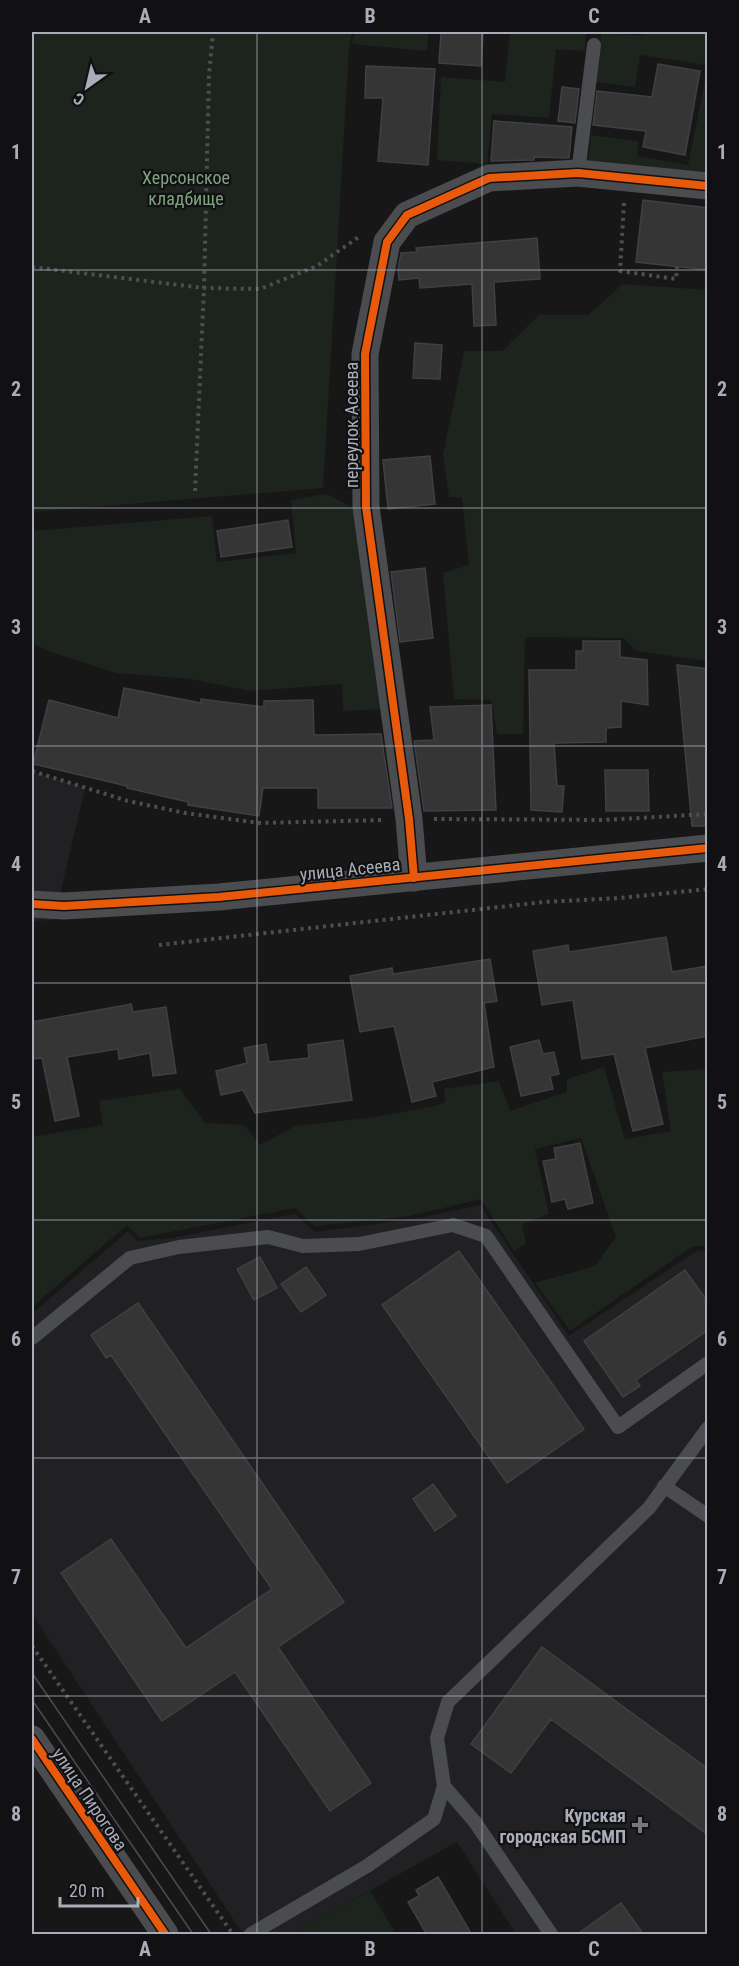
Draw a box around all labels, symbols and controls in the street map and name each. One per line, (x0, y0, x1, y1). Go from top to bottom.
text: A (139, 4, 151, 28)
text: B (364, 4, 376, 28)
text: C (588, 4, 600, 28)
north arrow (57, 57, 117, 117)
text: С (70, 89, 88, 109)
text: 1 (11, 140, 21, 164)
text: 1 (717, 140, 727, 164)
park label: Херсонское кладбище (142, 167, 230, 209)
street label: переулок Асеева (341, 362, 362, 488)
text: 2 (11, 377, 21, 401)
text: 2 (717, 377, 727, 401)
text: 3 (11, 615, 21, 639)
text: 3 (717, 615, 727, 639)
text: 4 (11, 852, 21, 876)
text: 4 (717, 852, 727, 876)
street label: улица Асеева (299, 853, 401, 885)
text: 5 (11, 1090, 21, 1114)
text: 5 (717, 1090, 727, 1114)
text: 6 (11, 1327, 21, 1351)
text: 6 (717, 1327, 727, 1351)
text: 7 (11, 1565, 21, 1589)
text: 7 (717, 1565, 727, 1589)
street label: улица Пирогова (48, 1744, 132, 1854)
text: 8 (11, 1802, 21, 1826)
text: 8 (717, 1802, 727, 1826)
place label: Курская городская БСМП (499, 1805, 626, 1847)
marker: Курская городская БСМП (631, 1816, 649, 1834)
scale bar (60, 1870, 138, 1908)
text: 20 m (69, 1880, 104, 1901)
text: A (139, 1937, 151, 1961)
text: B (364, 1937, 376, 1961)
text: C (588, 1937, 600, 1961)

